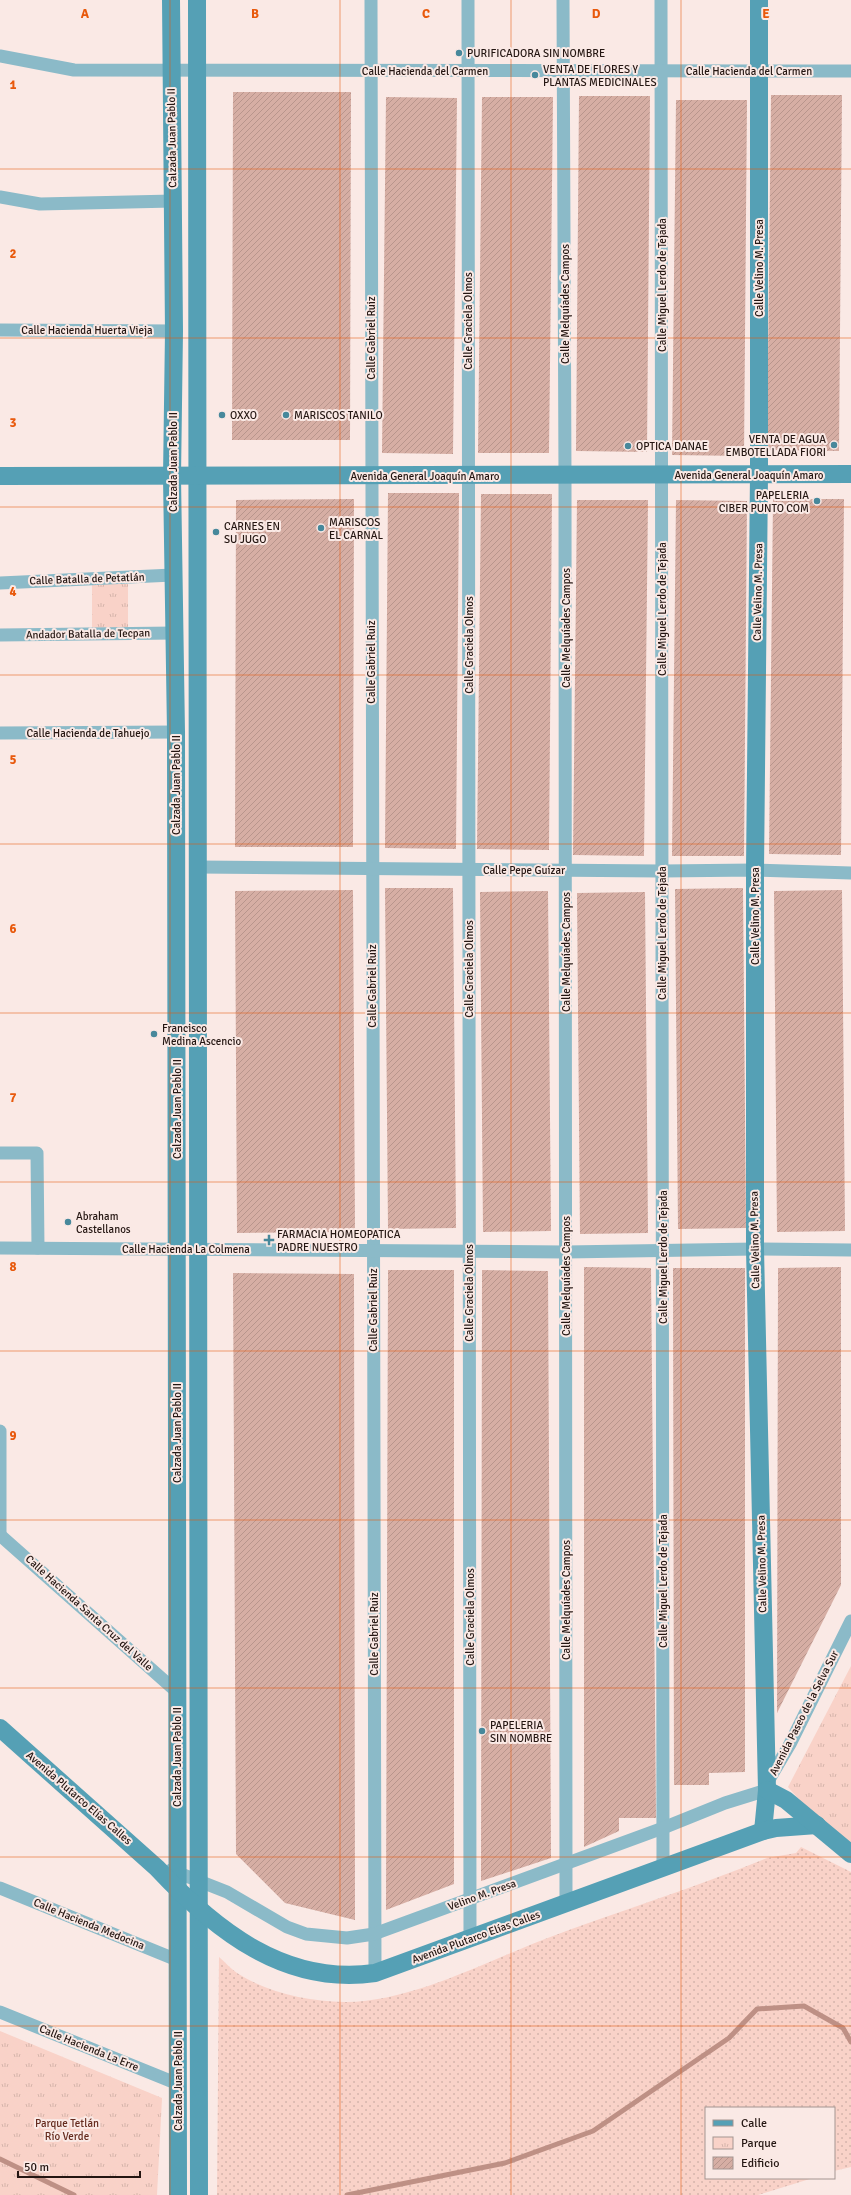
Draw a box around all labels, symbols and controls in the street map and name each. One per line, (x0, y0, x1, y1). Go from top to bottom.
text: A (81, 6, 90, 22)
text: B (251, 6, 259, 22)
text: C (422, 6, 430, 22)
text: D (592, 6, 601, 22)
text: E (762, 6, 770, 22)
place label: PURIFICADORA SIN NOMBRE (467, 47, 605, 60)
marker: PURIFICADORA SIN NOMBRE (454, 48, 464, 58)
place label: VENTA DE FLORES Y PLANTAS MEDICINALES (543, 63, 657, 89)
street label: Calle Hacienda del Carmen (362, 65, 488, 78)
street label: Calle Hacienda del Carmen (686, 65, 812, 78)
marker: VENTA DE FLORES Y PLANTAS MEDICINALES (530, 70, 540, 80)
text: 1 (9, 77, 17, 93)
street label: Calzada Juan Pablo II (165, 88, 179, 188)
street label: Calle Miguel Lerdo de Tejada (656, 218, 669, 352)
street label: Calle Velino M. Presa (753, 219, 766, 317)
street label: Calle Melquíades Campos (559, 244, 572, 364)
text: 2 (9, 246, 17, 262)
street label: Calle Graciela Olmos (462, 272, 475, 370)
street label: Calle Gabriel Ruiz (365, 296, 378, 380)
street label: Calle Hacienda Huerta Vieja (21, 324, 153, 337)
place label: OXXO (230, 409, 257, 422)
place label: MARISCOS TANILO (294, 409, 383, 422)
marker: OXXO (217, 410, 227, 420)
marker: MARISCOS TANILO (281, 410, 291, 420)
street label: Calzada Juan Pablo II (167, 412, 180, 512)
text: 3 (9, 415, 17, 431)
place label: VENTA DE AGUA EMBOTELLADA FIORI (726, 433, 826, 459)
place label: OPTICA DANAE (636, 440, 708, 453)
marker: VENTA DE AGUA EMBOTELLADA FIORI (829, 440, 839, 450)
marker: OPTICA DANAE (623, 441, 633, 451)
street label: Avenida General Joaquín Amaro (674, 469, 824, 482)
street label: Avenida General Joaquín Amaro (350, 470, 500, 483)
place label: PAPELERIA CIBER PUNTO COM (719, 489, 809, 515)
marker: PAPELERIA CIBER PUNTO COM (812, 496, 822, 506)
place label: MARISCOS EL CARNAL (329, 516, 383, 542)
place label: CARNES EN SU JUGO (224, 520, 280, 546)
marker: MARISCOS EL CARNAL (316, 523, 326, 533)
marker: CARNES EN SU JUGO (211, 527, 221, 537)
street label: Calle Miguel Lerdo de Tejada (656, 542, 669, 676)
street label: Calle Velino M. Presa (751, 543, 765, 641)
street label: Calle Melquíades Campos (560, 568, 573, 688)
street label: Calle Batalla de Petatlán (29, 570, 145, 588)
text: 4 (9, 584, 17, 600)
street label: Calle Graciela Olmos (463, 596, 476, 694)
street label: Calle Gabriel Ruiz (365, 620, 378, 704)
street label: Andador Batalla de Tecpan (26, 626, 150, 642)
street label: Calle Hacienda de Tahuejo (26, 727, 150, 740)
street label: Calzada Juan Pablo II (170, 735, 183, 835)
text: 5 (9, 752, 17, 768)
street label: Calle Pepe Guízar (483, 864, 565, 877)
street label: Calle Miguel Lerdo de Tejada (656, 866, 669, 1000)
street label: Calle Velino M. Presa (749, 867, 762, 965)
street label: Calle Melquíades Campos (560, 892, 573, 1012)
street label: Calle Graciela Olmos (463, 920, 476, 1018)
text: 6 (9, 921, 17, 937)
street label: Calle Gabriel Ruiz (366, 944, 379, 1028)
place label: Francisco Medina Ascencio (162, 1022, 242, 1048)
marker: Francisco Medina Ascencio (149, 1029, 159, 1039)
street label: Calzada Juan Pablo II (171, 1059, 184, 1159)
text: 7 (9, 1090, 17, 1106)
street label: Calle Miguel Lerdo de Tejada (657, 1190, 670, 1324)
street label: Calle Velino M. Presa (748, 1191, 762, 1289)
place label: Abraham Castellanos (76, 1210, 131, 1236)
street label: Calle Melquíades Campos (560, 1216, 573, 1336)
marker: Abraham Castellanos (63, 1217, 73, 1227)
place label: FARMACIA HOMEOPATICA PADRE NUESTRO (277, 1228, 401, 1254)
marker: FARMACIA HOMEOPATICA PADRE NUESTRO (264, 1235, 274, 1245)
street label: Calle Hacienda La Colmena (122, 1243, 250, 1256)
street label: Calle Graciela Olmos (463, 1244, 476, 1342)
text: 8 (9, 1259, 17, 1275)
street label: Calle Gabriel Ruiz (367, 1268, 380, 1352)
street label: Calzada Juan Pablo II (171, 1383, 184, 1483)
text: 9 (9, 1428, 17, 1444)
street label: Calle Miguel Lerdo de Tejada (657, 1514, 670, 1648)
street label: Calle Velino M. Presa (755, 1515, 769, 1613)
street label: Calle Melquíades Campos (560, 1540, 573, 1660)
street label: Calle Hacienda Santa Cruz del Valle (23, 1552, 155, 1674)
street label: Calle Graciela Olmos (464, 1568, 477, 1666)
street label: Calle Gabriel Ruiz (368, 1592, 381, 1676)
street label: Avenida Paseo de la Selva Sur (767, 1648, 841, 1778)
street label: Calzada Juan Pablo II (171, 1707, 184, 1807)
place label: PAPELERIA SIN NOMBRE (490, 1719, 552, 1745)
marker: PAPELERIA SIN NOMBRE (477, 1726, 487, 1736)
street label: Avenida Plutarco Elías Calles (24, 1749, 135, 1847)
street label: Velino M. Presa (446, 1877, 518, 1913)
street label: Calle Hacienda Medocina (32, 1896, 147, 1952)
street label: Avenida Plutarco Elías Calles (410, 1908, 542, 1966)
street label: Calle Hacienda La Erre (37, 2022, 141, 2074)
street label: Calzada Juan Pablo II (172, 2031, 185, 2131)
legend (705, 2107, 835, 2179)
text: Calle (741, 2116, 767, 2131)
park label: Parque Tetlán Río Verde (35, 2117, 99, 2143)
text: Parque (741, 2136, 777, 2151)
scale bar (18, 2153, 140, 2179)
text: Edificio (741, 2156, 779, 2171)
text: 50 m (24, 2160, 49, 2175)

